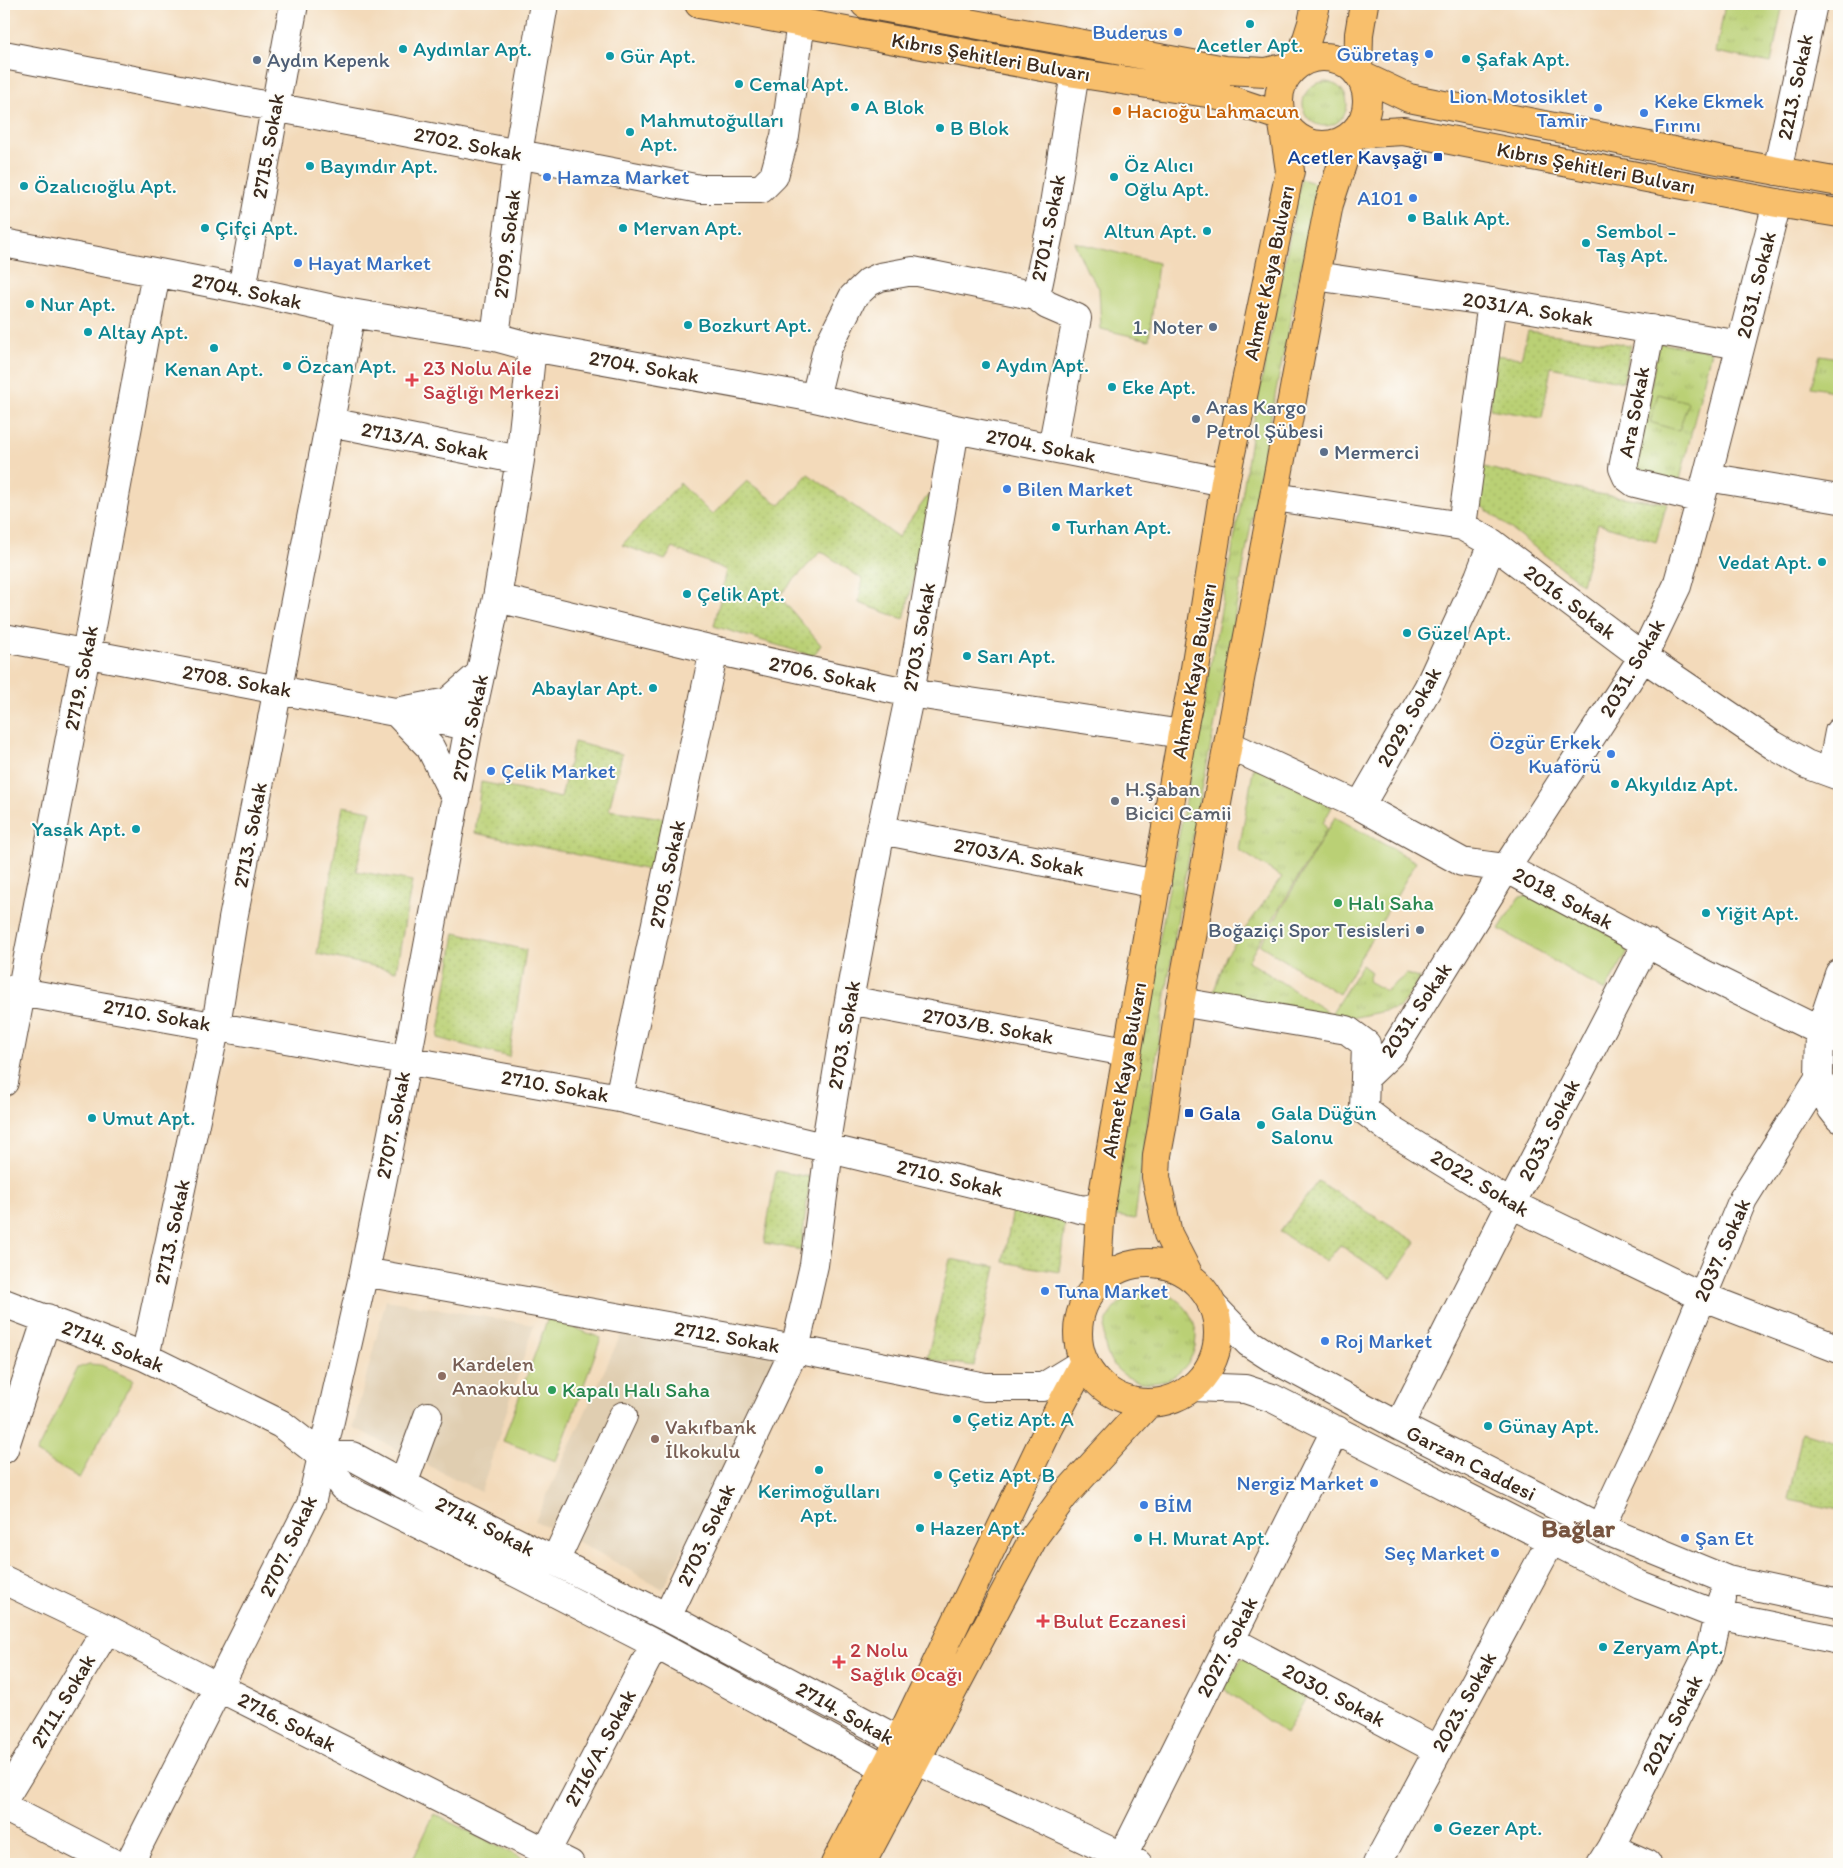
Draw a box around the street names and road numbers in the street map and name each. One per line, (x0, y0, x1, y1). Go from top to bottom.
street label: Kıbrıs Şehitleri Bulvarı (890, 27, 1093, 86)
street label: 2213. Sokak (1771, 31, 1818, 142)
street label: 2715. Sokak (246, 91, 289, 201)
street label: 2702. Sokak (412, 121, 525, 166)
street label: Kıbrıs Şehitleri Bulvarı (1495, 136, 1697, 199)
street label: 2701. Sokak (1025, 172, 1070, 284)
street label: Ahmet Kaya Bulvarı (1238, 183, 1299, 363)
street label: 2709. Sokak (487, 188, 526, 300)
street label: 2031. Sokak (1730, 228, 1781, 341)
street label: 2704. Sokak (190, 267, 304, 314)
street label: 2031/A. Sokak (1461, 286, 1595, 331)
street label: 2704. Sokak (587, 345, 701, 389)
street label: Ara Sokak (1612, 364, 1655, 460)
street label: 2713/A. Sokak (359, 416, 491, 465)
street label: 2704. Sokak (984, 423, 1098, 468)
street label: 2016. Sokak (1519, 559, 1622, 645)
street label: 2703. Sokak (897, 580, 940, 693)
street label: Ahmet Kaya Bulvarı (1166, 581, 1221, 761)
street label: 2031. Sokak (1593, 614, 1670, 721)
street label: 2719. Sokak (58, 623, 103, 733)
street label: 2706. Sokak (767, 650, 880, 697)
street label: 2708. Sokak (181, 659, 294, 702)
street label: 2029. Sokak (1371, 662, 1446, 771)
street label: 2707. Sokak (446, 672, 493, 784)
street label: 2713. Sokak (227, 780, 272, 890)
street label: 2705. Sokak (643, 817, 690, 930)
street label: 2703/A. Sokak (952, 832, 1087, 881)
street label: 2018. Sokak (1509, 861, 1618, 934)
street label: 2031. Sokak (1375, 957, 1457, 1062)
street label: 2703. Sokak (822, 978, 865, 1091)
street label: Ahmet Kaya Bulvarı (1096, 980, 1151, 1160)
street label: 2710. Sokak (101, 993, 213, 1036)
street label: 2703/B. Sokak (921, 1002, 1056, 1049)
street label: 2710. Sokak (499, 1064, 611, 1107)
street label: 2707. Sokak (370, 1069, 415, 1181)
street label: 2033. Sokak (1512, 1074, 1585, 1185)
street label: 2022. Sokak (1426, 1143, 1534, 1222)
street label: 2710. Sokak (894, 1153, 1006, 1202)
street label: 2713. Sokak (148, 1177, 195, 1287)
street label: 2037. Sokak (1688, 1194, 1755, 1305)
street label: 2714. Sokak (58, 1314, 168, 1377)
street label: 2712. Sokak (672, 1315, 782, 1358)
street label: Garzan Caddesi (1402, 1419, 1540, 1506)
street label: 2703. Sokak (671, 1479, 740, 1590)
street label: 2714. Sokak (431, 1490, 539, 1561)
street label: 2707. Sokak (253, 1491, 322, 1601)
street label: 2027. Sokak (1190, 1592, 1263, 1701)
street label: 2023. Sokak (1426, 1647, 1501, 1756)
street label: 2711. Sokak (25, 1649, 101, 1752)
street label: 2030. Sokak (1279, 1657, 1390, 1732)
street label: 2021. Sokak (1636, 1670, 1708, 1779)
street label: 2714. Sokak (792, 1675, 899, 1750)
street label: 2716/A. Sokak (558, 1685, 641, 1811)
street label: 2716. Sokak (234, 1686, 341, 1757)

